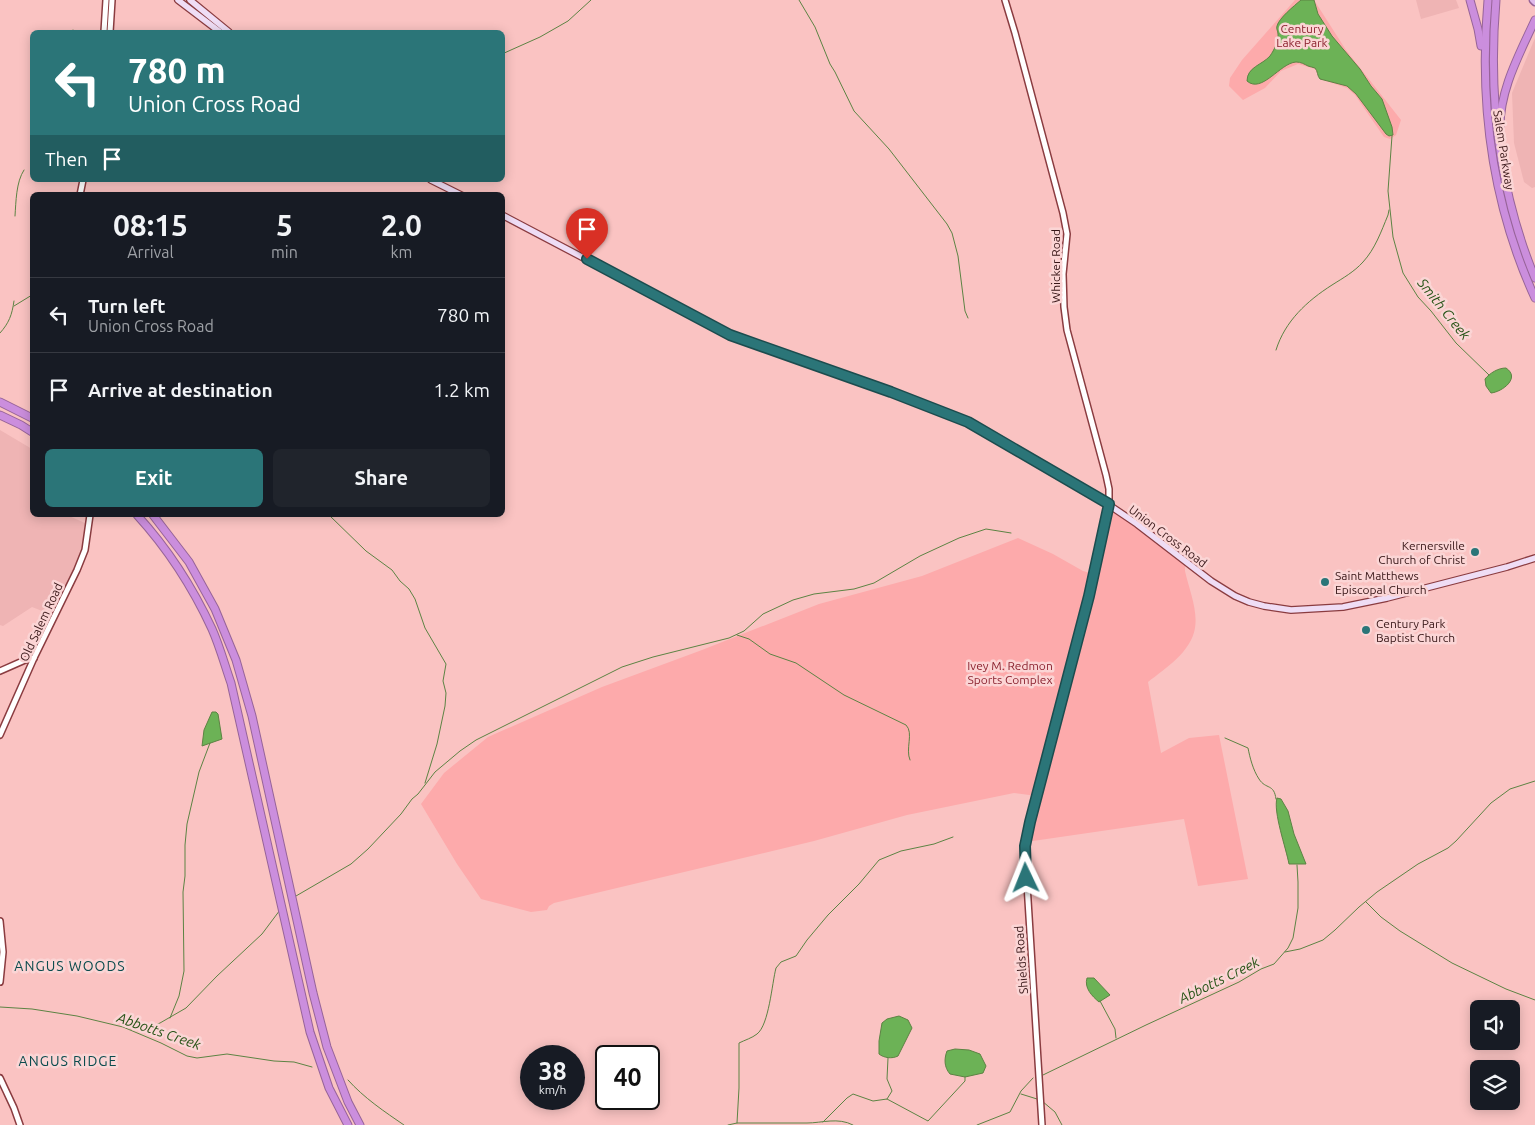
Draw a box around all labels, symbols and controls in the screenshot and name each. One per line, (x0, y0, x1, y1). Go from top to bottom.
park label: Century Lake Park (1276, 22, 1328, 49)
icon: left (45, 50, 110, 115)
text: 780 m (128, 50, 226, 90)
text: Union Cross Road (128, 91, 301, 116)
street label: Salem Parkway (1491, 109, 1517, 191)
icon: arrive (98, 145, 126, 173)
text: Then (45, 148, 88, 170)
text: 08:15 (113, 208, 188, 242)
text: 5 (276, 208, 293, 242)
text: 2.0 (381, 208, 422, 242)
pin (566, 208, 608, 259)
icon: arrive (573, 215, 601, 243)
street label: Whicker Road (1049, 229, 1062, 303)
text: Arrival (127, 243, 174, 261)
text: min (271, 243, 298, 261)
text: km (390, 243, 412, 261)
water label: Smith Creek (1414, 274, 1474, 343)
text: Turn left (88, 295, 166, 317)
icon: left (45, 301, 73, 329)
text: 780 m (437, 304, 490, 326)
text: Union Cross Road (88, 317, 214, 335)
icon: arrive (45, 376, 73, 404)
text: Arrive at destination (88, 379, 273, 401)
text: 1.2 km (434, 379, 490, 401)
button: Exit (45, 449, 263, 507)
button: Share (273, 449, 490, 507)
street label: Union Cross Road (1126, 502, 1210, 570)
place label: Kernersville Church of Christ (1378, 539, 1465, 566)
marker: Kernersville Church of Christ (1469, 546, 1481, 558)
place label: Saint Matthews Episcopal Church (1335, 569, 1427, 596)
marker: Saint Matthews Episcopal Church (1319, 576, 1331, 588)
street label: Old Salem Road (17, 581, 65, 663)
place label: Century Park Baptist Church (1376, 617, 1455, 644)
marker: Century Park Baptist Church (1360, 624, 1372, 636)
park label: Ivey M. Redmon Sports Complex (967, 659, 1053, 686)
position arrow (999, 851, 1051, 903)
street label: Shields Road (1012, 925, 1030, 995)
water label: Abbotts Creek (1175, 953, 1263, 1007)
district label: ANGUS WOODS (14, 958, 126, 974)
map controls (1470, 1000, 1520, 1110)
button: sound (1470, 1000, 1520, 1050)
water label: Abbotts Creek (114, 1009, 204, 1053)
speed limit sign: 40 (595, 1045, 660, 1110)
district label: ANGUS RIDGE (19, 1053, 117, 1069)
text: 38 (538, 1057, 567, 1085)
button: layers (1470, 1060, 1520, 1110)
text: km/h (539, 1083, 566, 1096)

